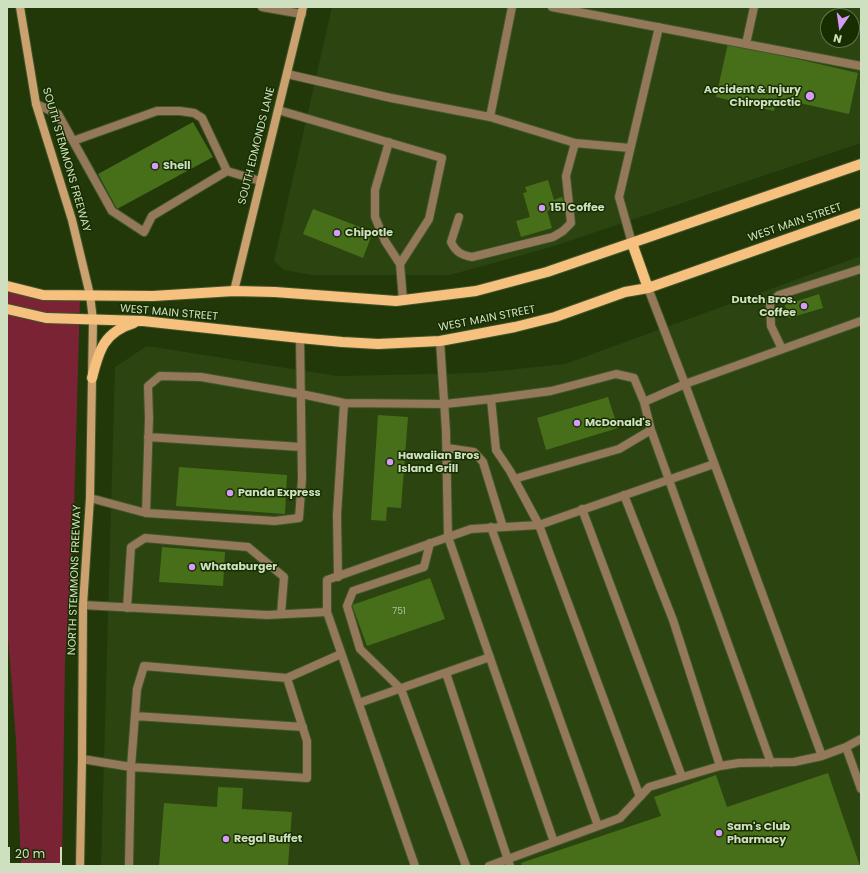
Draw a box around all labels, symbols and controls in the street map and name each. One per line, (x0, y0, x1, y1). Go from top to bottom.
north arrow (820, 8, 860, 48)
text: N (832, 30, 843, 47)
place label: Accident & Injury Chiropractic (704, 83, 801, 109)
street label: SOUTH STEMMONS FREEWAY (39, 86, 93, 234)
street label: SOUTH EDMONDS LANE (236, 86, 278, 206)
marker: Accident & Injury Chiropractic (804, 90, 816, 102)
place label: Shell (163, 159, 190, 173)
marker: Shell (150, 161, 160, 171)
place label: 151 Coffee (550, 201, 605, 215)
street label: WEST MAIN STREET (746, 201, 844, 245)
marker: 151 Coffee (537, 203, 547, 213)
place label: Chipotle (345, 226, 393, 240)
marker: Chipotle (332, 228, 342, 238)
place label: Dutch Bros. Coffee (732, 293, 796, 319)
marker: Dutch Bros. Coffee (799, 301, 809, 311)
street label: WEST MAIN STREET (119, 302, 219, 324)
street label: WEST MAIN STREET (437, 303, 537, 335)
place label: McDonald's (585, 416, 651, 430)
marker: McDonald's (572, 418, 582, 428)
place label: Hawaiian Bros Island Grill (398, 449, 479, 475)
marker: Hawaiian Bros Island Grill (385, 457, 395, 467)
place label: Panda Express (238, 486, 321, 500)
marker: Panda Express (225, 488, 235, 498)
street label: NORTH STEMMONS FREEWAY (66, 505, 84, 655)
place label: Whataburger (200, 560, 277, 574)
marker: Whataburger (187, 562, 197, 572)
house number: 751 (392, 607, 406, 617)
place label: Sam's Club Pharmacy (727, 820, 790, 846)
marker: Sam's Club Pharmacy (714, 828, 724, 838)
place label: Regal Buffet (234, 832, 302, 846)
marker: Regal Buffet (221, 834, 231, 844)
scale bar (10, 839, 64, 865)
text: 20 m (15, 845, 45, 862)

